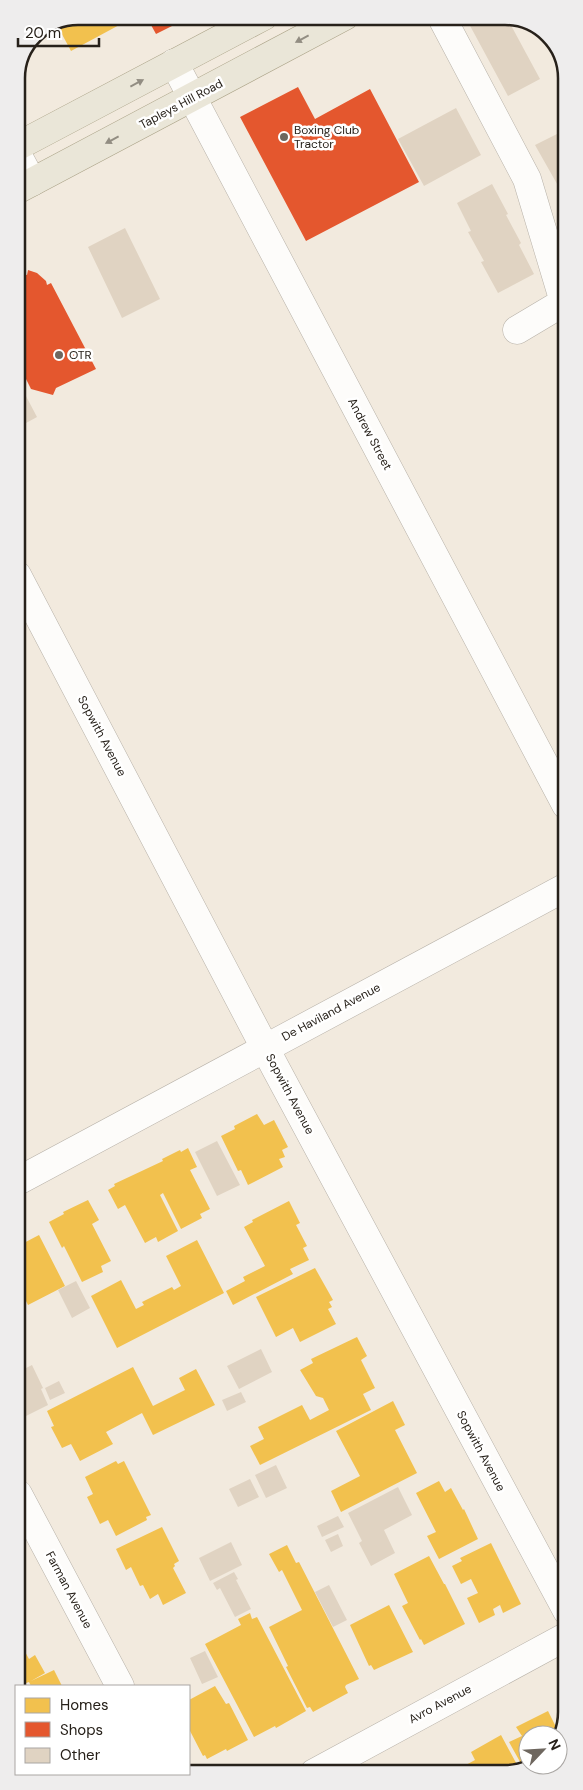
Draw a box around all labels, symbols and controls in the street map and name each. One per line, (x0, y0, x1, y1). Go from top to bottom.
scale bar (18, 15, 99, 47)
text: 20 m (25, 23, 61, 43)
one-way arrow (295, 35, 309, 43)
street label: Tapleys Hill Road (137, 75, 225, 133)
one-way arrow (130, 79, 144, 87)
place label: Boxing Club Tractor (294, 122, 359, 152)
marker: Boxing Club Tractor (278, 131, 290, 143)
one-way arrow (105, 136, 119, 144)
place label: OTR (69, 347, 92, 363)
marker: OTR (53, 349, 65, 361)
street label: Andrew Street (344, 395, 396, 473)
street label: Sopwith Avenue (74, 693, 130, 779)
street label: De Haviland Avenue (279, 979, 383, 1045)
street label: Sopwith Avenue (262, 1051, 318, 1137)
street label: Sopwith Avenue (453, 1408, 509, 1494)
street label: Farman Avenue (42, 1549, 96, 1631)
street label: Avro Avenue (406, 1681, 474, 1727)
legend (15, 1685, 190, 1775)
text: Homes (60, 1695, 109, 1715)
text: Shops (60, 1720, 103, 1740)
north arrow (518, 1725, 568, 1775)
text: N (544, 1736, 565, 1753)
text: Other (60, 1745, 101, 1765)

